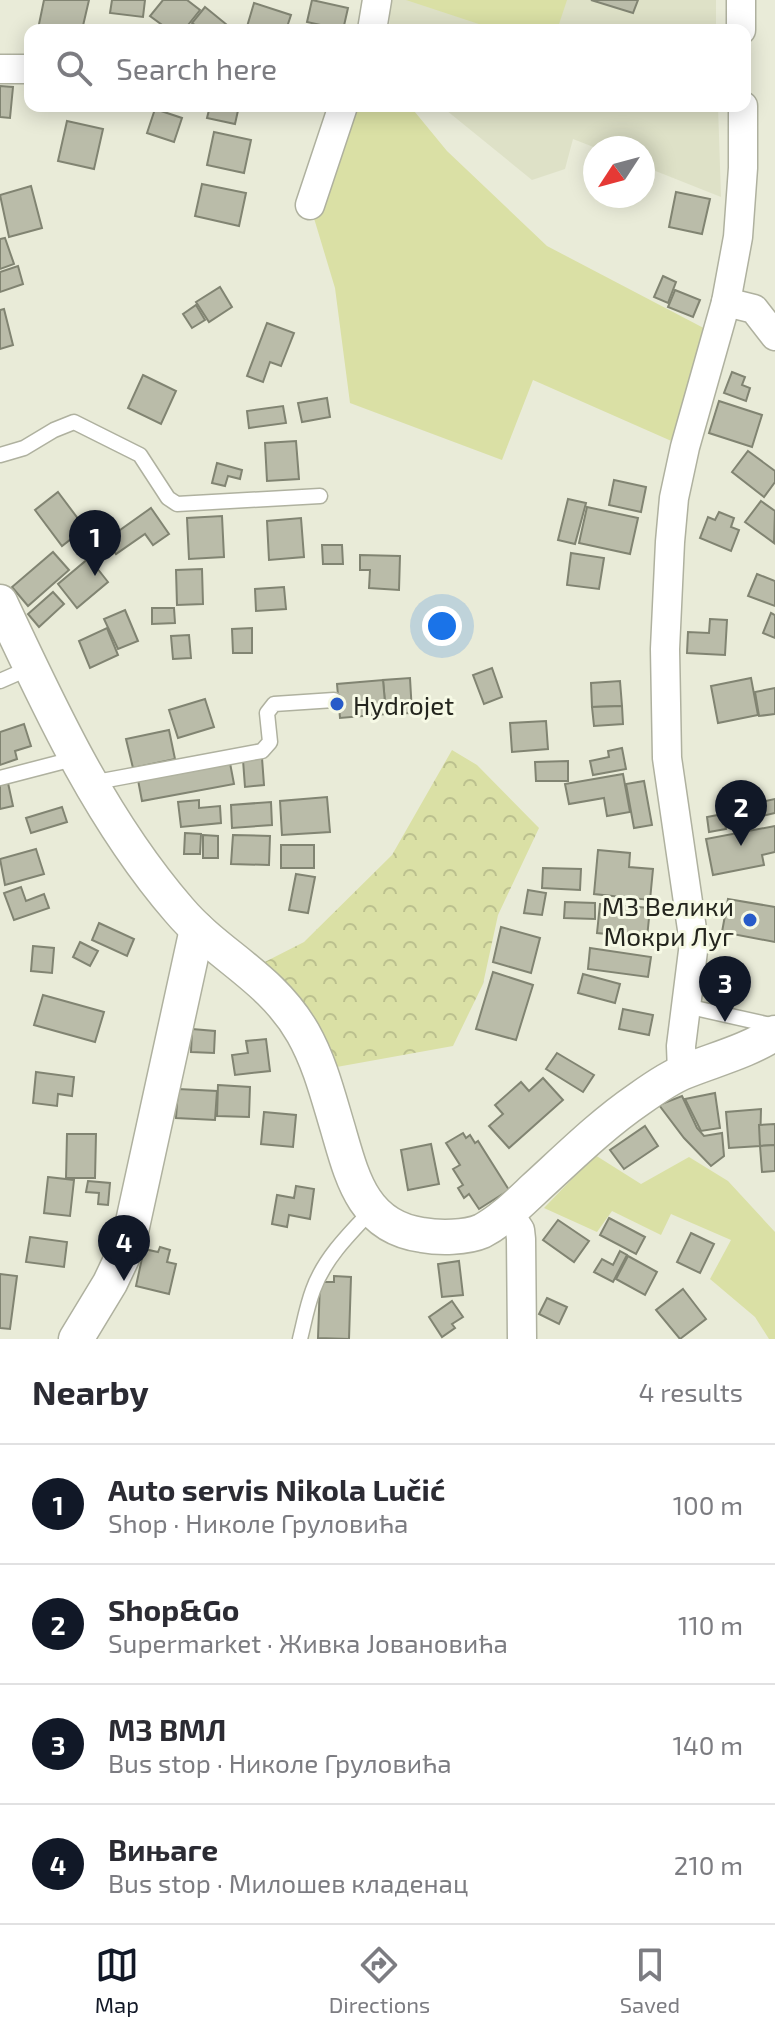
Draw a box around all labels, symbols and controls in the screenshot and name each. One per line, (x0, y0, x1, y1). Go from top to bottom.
search box (24, 24, 751, 112)
icon: search (52, 46, 96, 90)
text: Search here (116, 50, 277, 86)
north arrow (583, 136, 655, 208)
pin: 1 (69, 510, 121, 576)
your location (422, 606, 462, 646)
place label: Hydrojet (353, 689, 454, 720)
marker: Hydrojet (328, 695, 346, 713)
pin: 2 (715, 780, 767, 846)
place label: МЗ Велики Мокри Луг (602, 890, 734, 952)
marker: МЗ Велики Мокри Луг (741, 911, 759, 929)
pin: 3 (699, 956, 751, 1022)
pin: 4 (98, 1215, 150, 1281)
text: Nearby (32, 1371, 149, 1412)
text: 4 results (638, 1376, 743, 1407)
text: Auto servis Nikola Lučić (108, 1471, 445, 1507)
text: 1 (52, 1489, 64, 1520)
text: 100 m (673, 1489, 743, 1520)
text: Shop · Николе Груловића (108, 1507, 408, 1538)
text: Shop&Go (108, 1591, 239, 1627)
text: 2 (50, 1609, 66, 1640)
text: 110 m (678, 1609, 743, 1640)
text: Supermarket · Живка Јовановића (108, 1627, 508, 1658)
text: МЗ ВМЛ (108, 1711, 226, 1747)
text: 3 (51, 1729, 65, 1760)
text: 140 m (672, 1729, 743, 1760)
text: Bus stop · Николе Груловића (108, 1747, 452, 1778)
text: Вињаге (108, 1831, 218, 1867)
text: 4 (50, 1849, 66, 1880)
text: 210 m (674, 1849, 743, 1880)
text: Bus stop · Милошев кладенац (108, 1867, 468, 1898)
tab: Map (95, 1943, 139, 2017)
tab: Directions (329, 1943, 430, 2017)
tab: Saved (620, 1943, 680, 2017)

